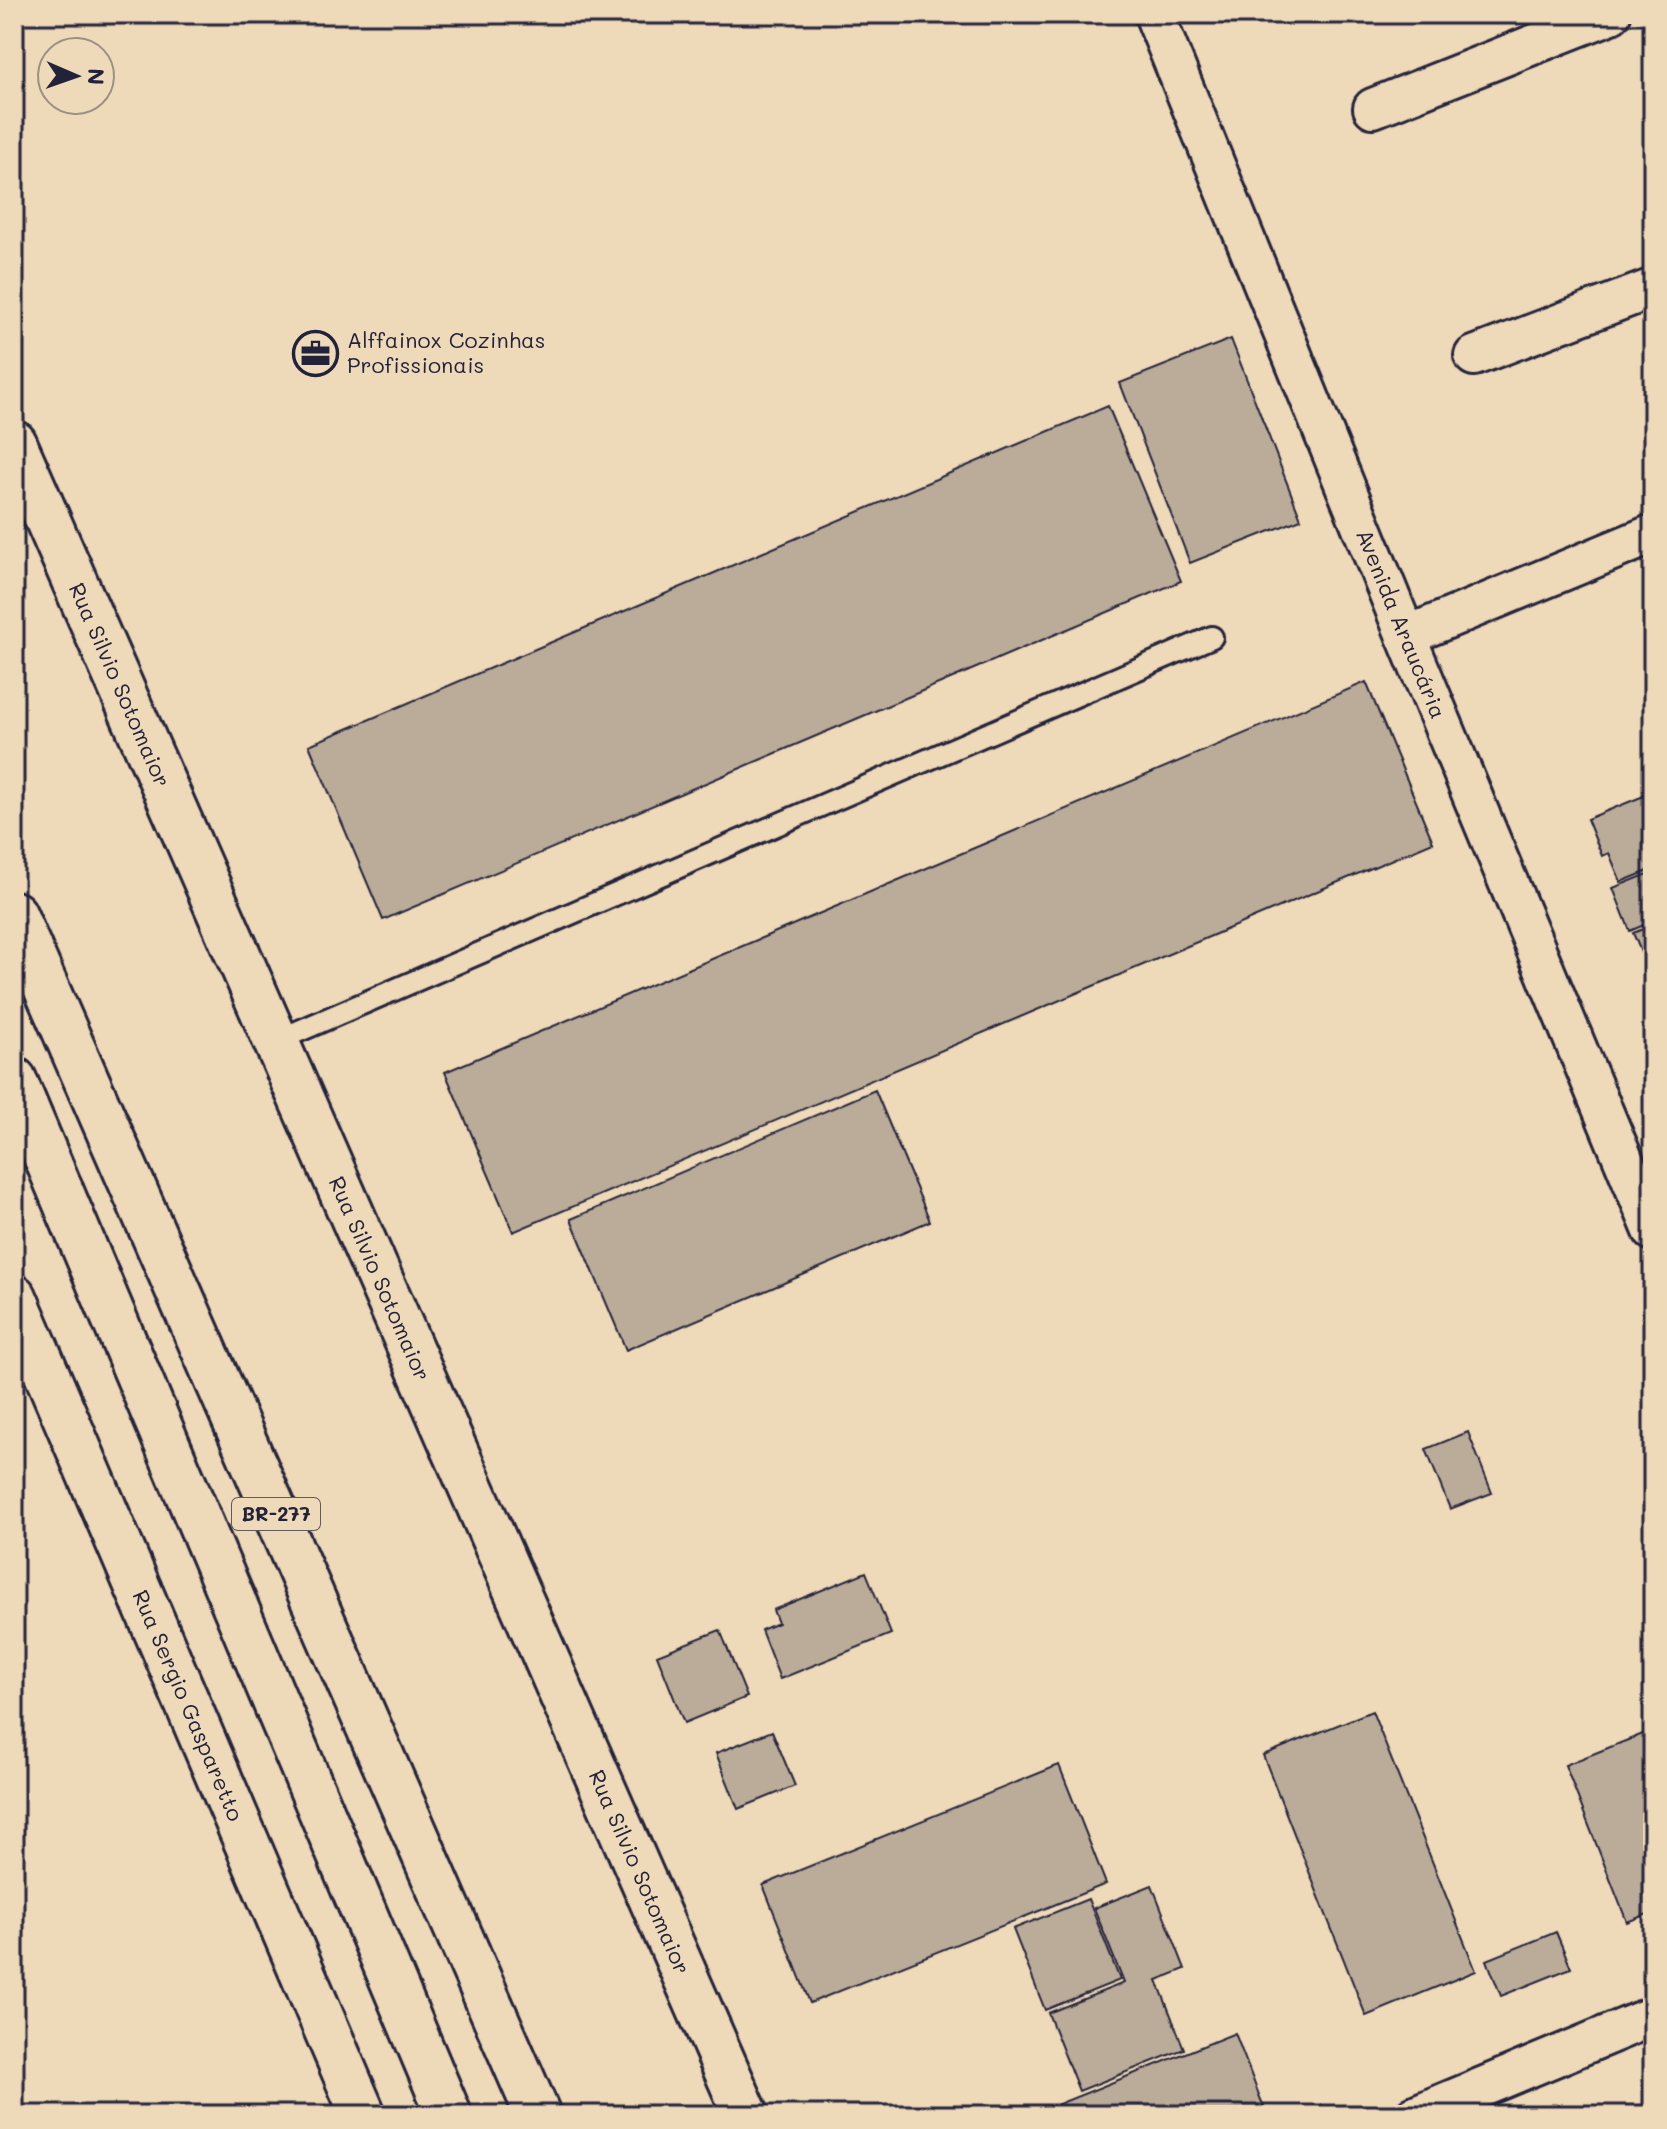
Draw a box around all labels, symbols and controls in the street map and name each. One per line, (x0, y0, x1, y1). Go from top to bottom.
north arrow (36, 36, 116, 116)
text: N (82, 68, 111, 86)
place label: Alffainox Cozinhas Profissionais (347, 325, 546, 379)
office icon: Alffainox Cozinhas Profissionais (292, 329, 340, 377)
street label: Avenida Araucária (1350, 525, 1454, 723)
street label: Rua Silvio Sotomaior (63, 578, 178, 791)
street label: Rua Silvio Sotomaior (323, 1172, 438, 1385)
road number: BR-277 (232, 1498, 320, 1530)
street label: Rua Sergio Gasparetto (127, 1585, 251, 1825)
street label: Rua Silvio Sotomaior (583, 1765, 698, 1979)

